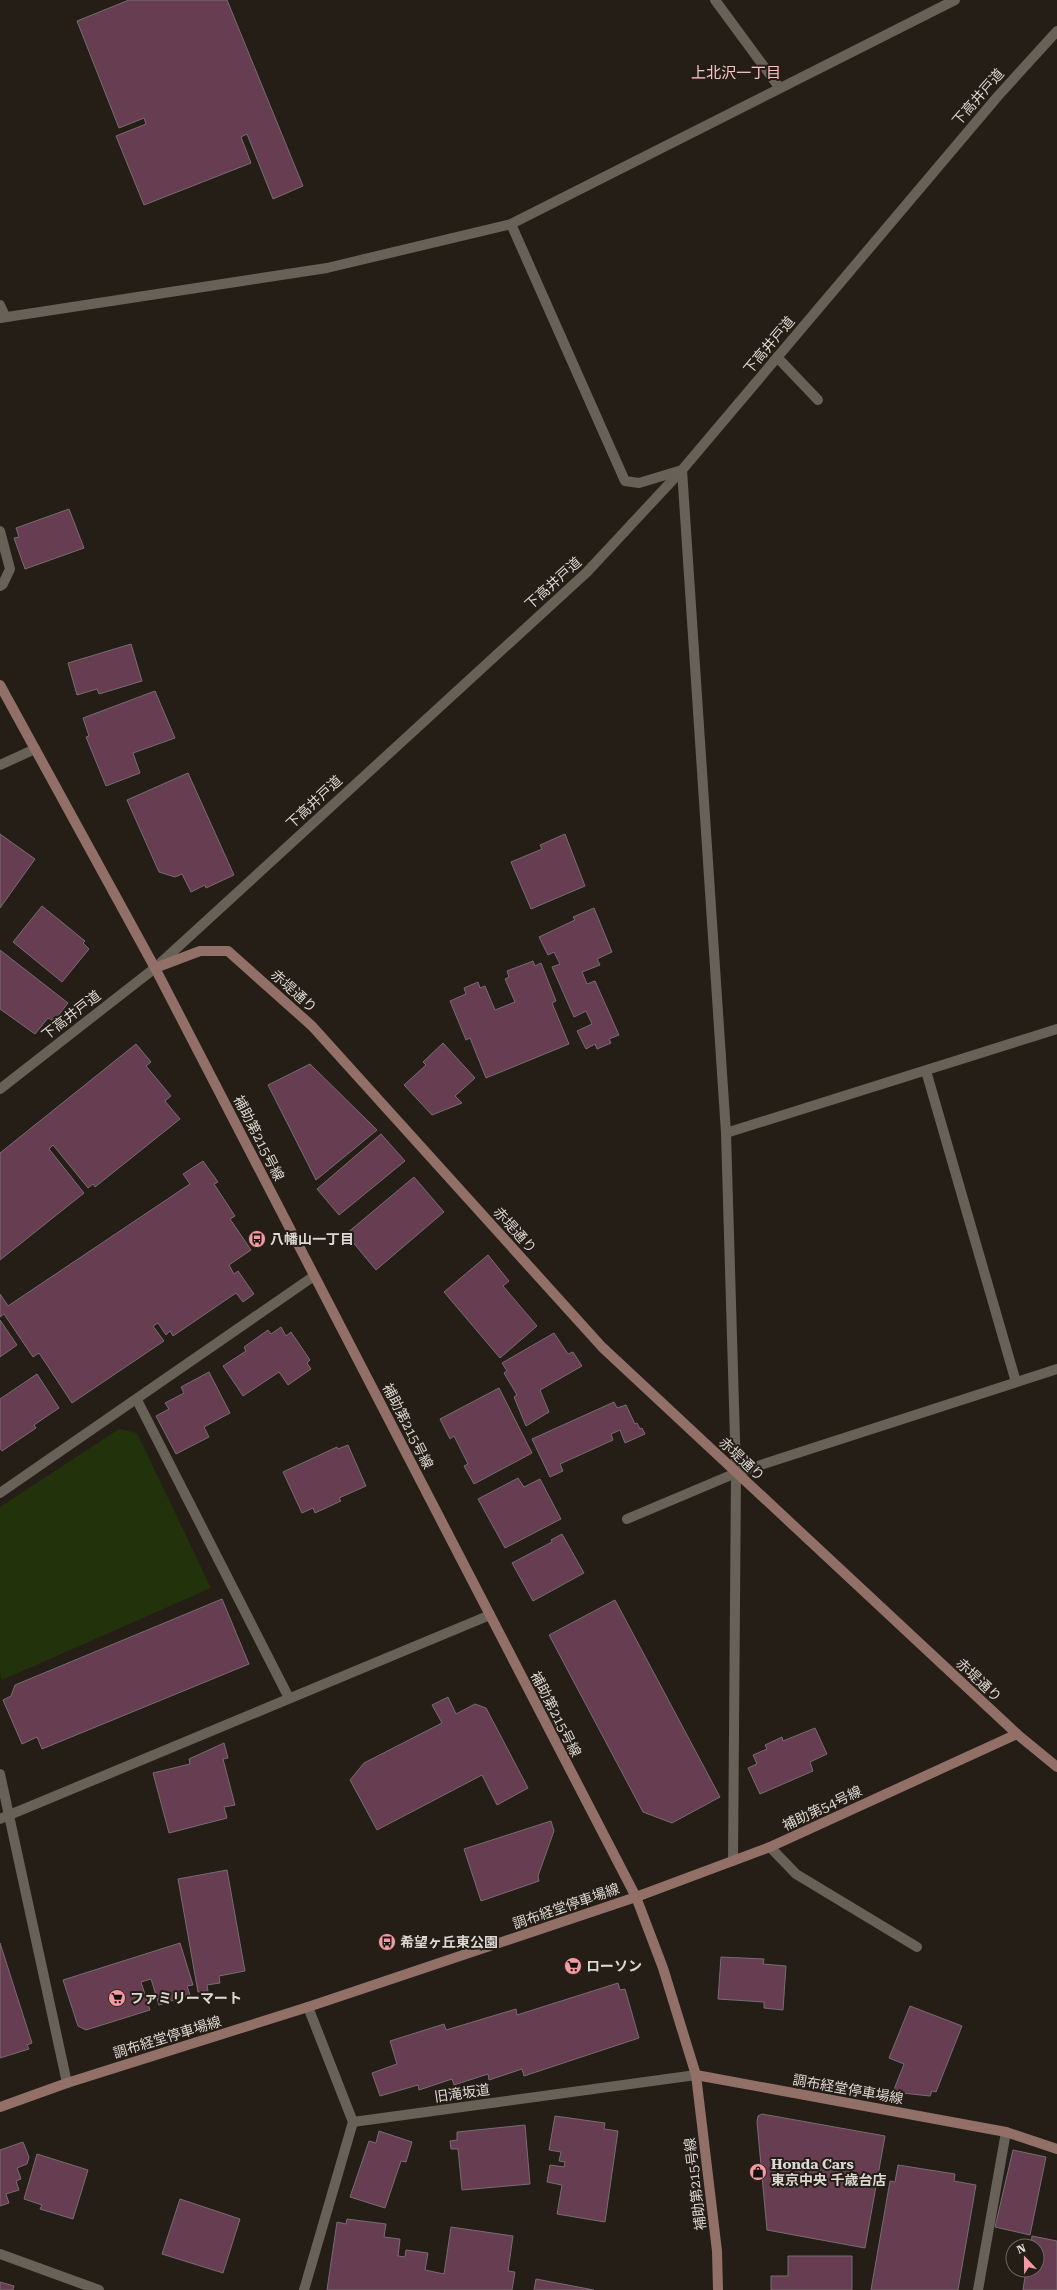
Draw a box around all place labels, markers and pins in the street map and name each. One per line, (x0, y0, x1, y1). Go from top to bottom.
bus stop icon: 八幡山一丁目 (247, 1229, 267, 1249)
place label: 八幡山一丁目 (270, 1231, 354, 1247)
bus stop icon: 希望ヶ丘東公園 (377, 1932, 397, 1952)
place label: 希望ヶ丘東公園 (400, 1934, 498, 1950)
supermarket icon: ローソン (563, 1956, 583, 1976)
place label: ローソン (586, 1958, 642, 1974)
supermarket icon: ファミリーマート (107, 1988, 127, 2008)
place label: ファミリーマート (130, 1990, 242, 2006)
place label: Honda Cars 東京中央 千歳台店 (771, 2156, 887, 2188)
shop icon: Honda Cars 東京中央 千歳台店 (748, 2162, 768, 2182)

